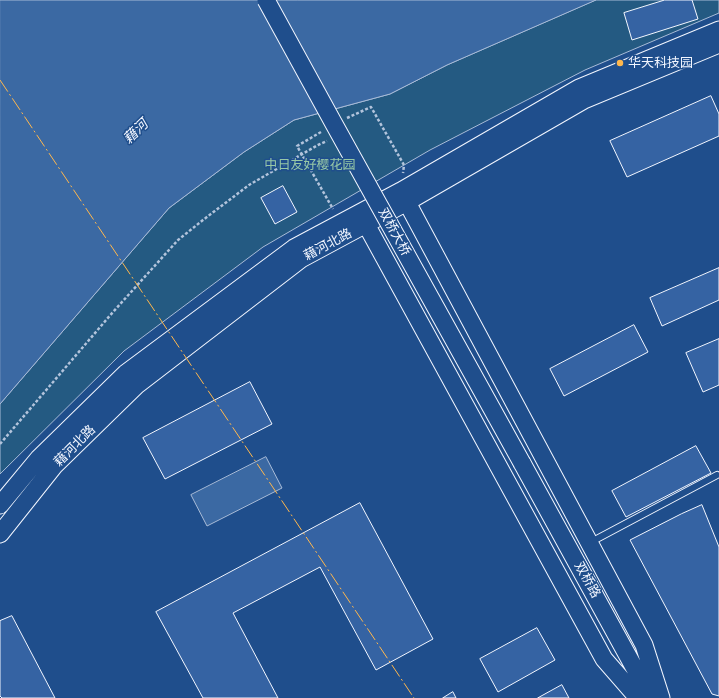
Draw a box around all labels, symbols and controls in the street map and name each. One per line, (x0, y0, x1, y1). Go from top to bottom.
place label: 华天科技园 (628, 55, 693, 71)
marker: 华天科技园 (615, 58, 625, 68)
water label: 藉河 (120, 116, 152, 148)
park label: 中日友好樱花园 (265, 157, 355, 173)
street label: 双桥大桥 (375, 205, 413, 259)
street label: 藉河北路 (301, 226, 355, 264)
street label: 藉河北路 (51, 422, 99, 470)
street label: 双桥路 (571, 559, 603, 601)

